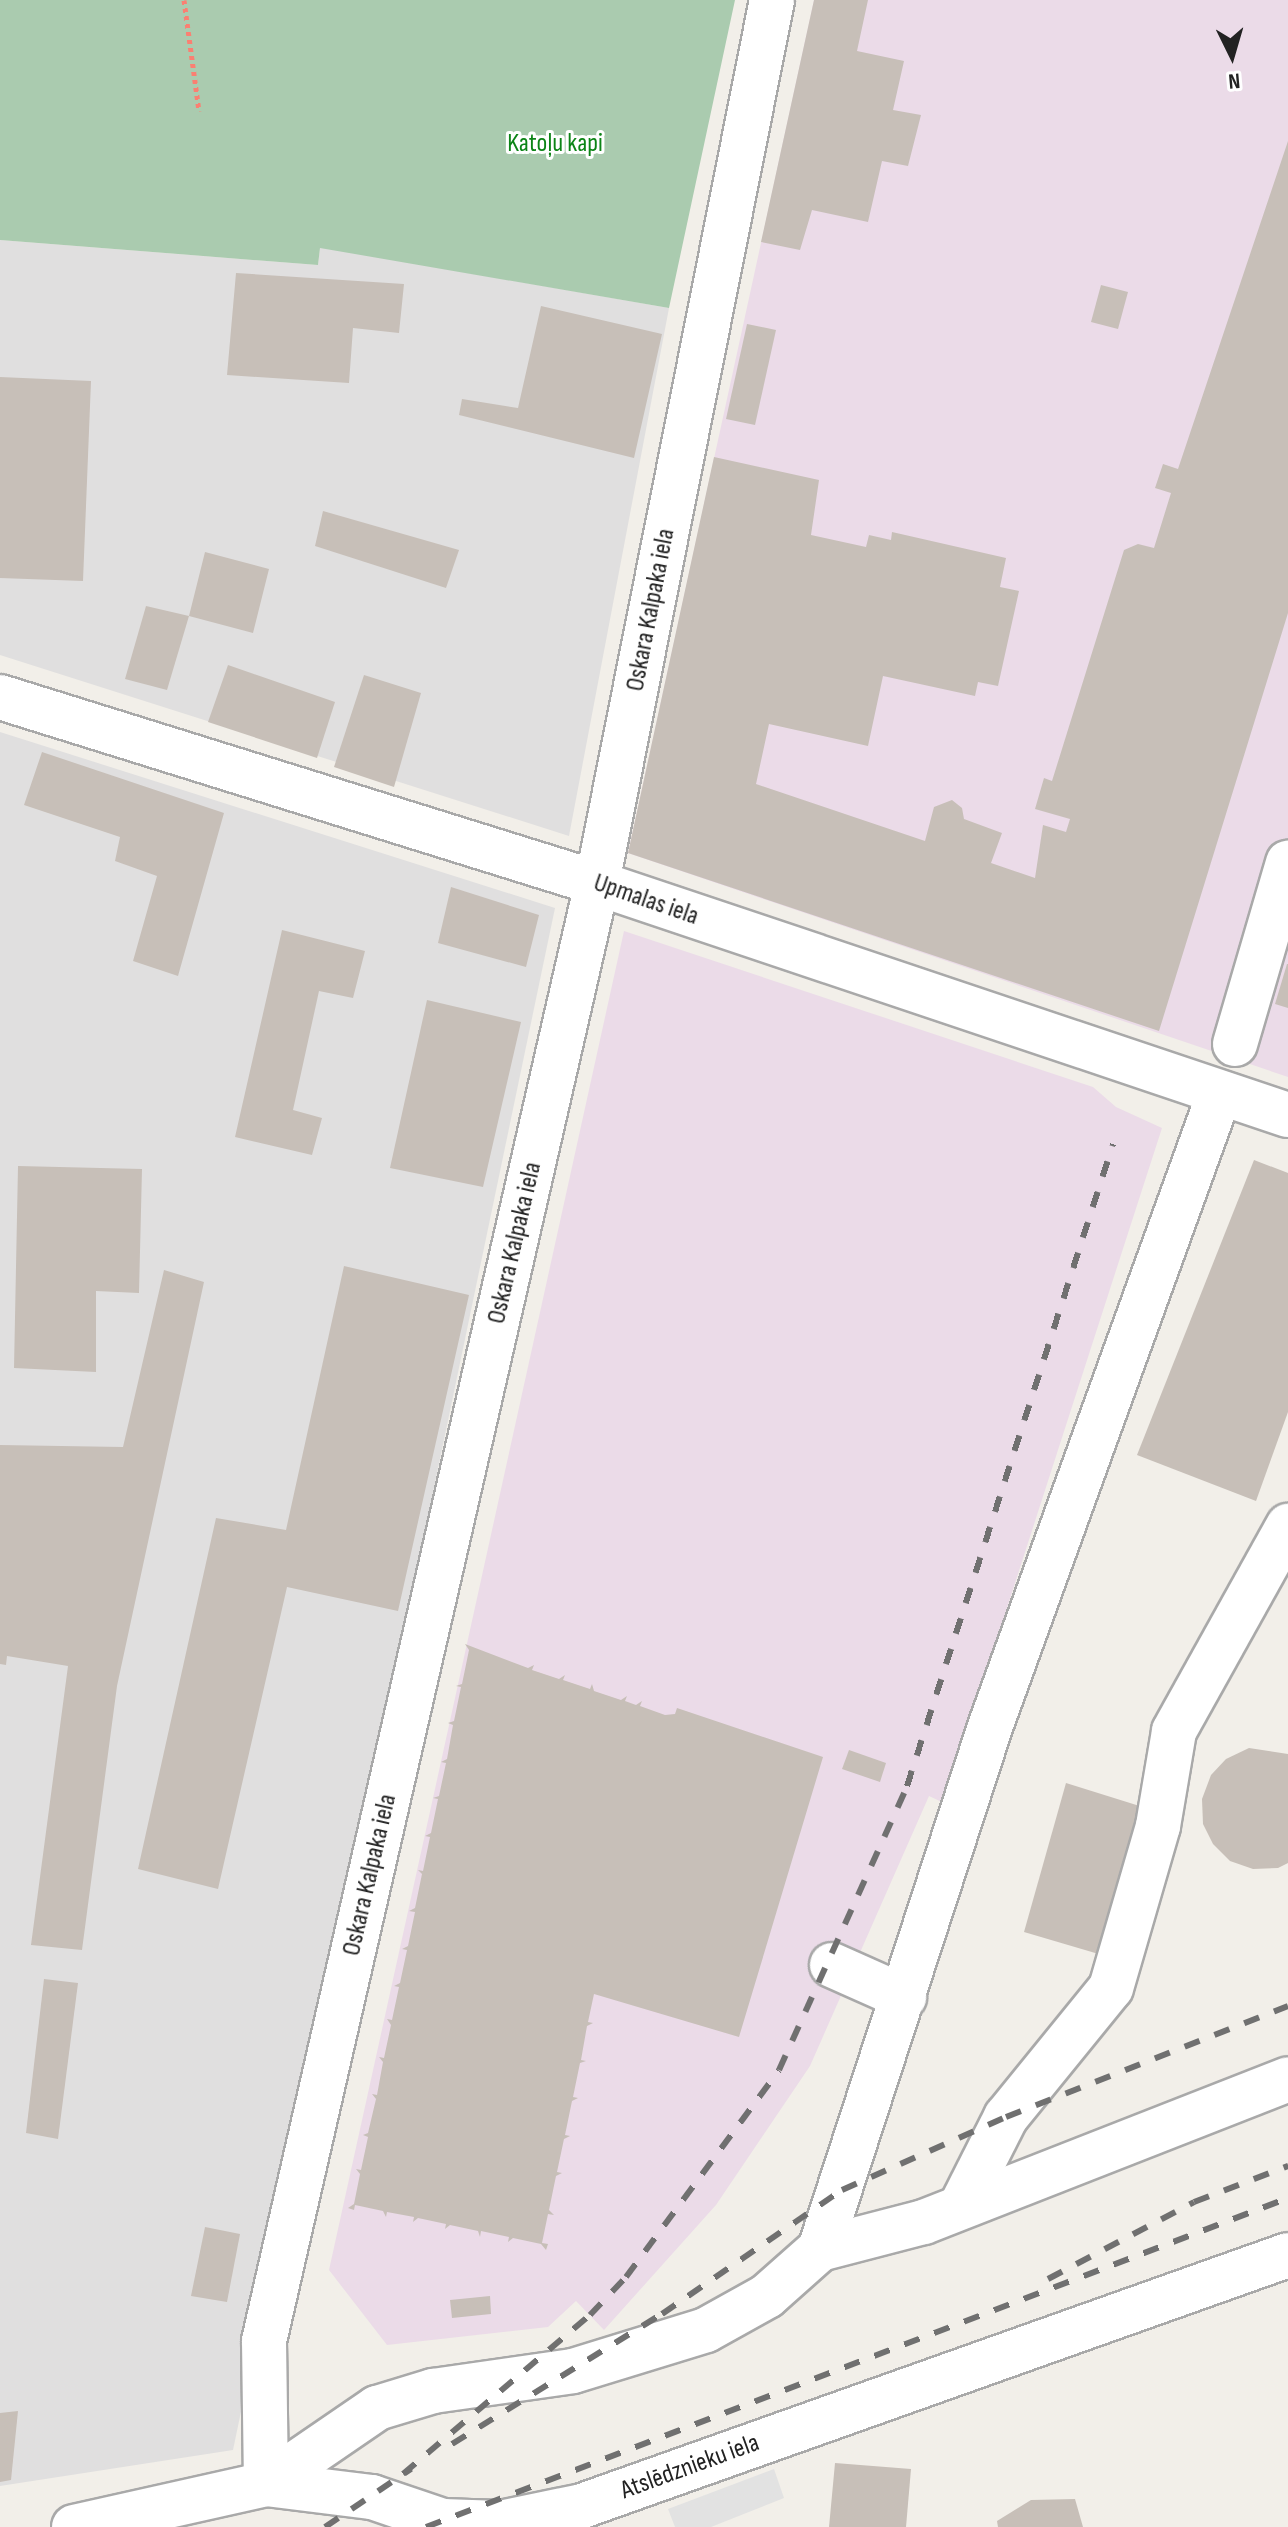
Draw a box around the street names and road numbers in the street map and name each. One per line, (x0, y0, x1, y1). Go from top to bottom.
street label: Oskara Kalpaka iela (620, 526, 682, 694)
street label: Upmalas iela (589, 868, 703, 932)
street label: Oskara Kalpaka iela (481, 1159, 549, 1327)
street label: Oskara Kalpaka iela (336, 1791, 404, 1959)
street label: Atslēdznieku iela (616, 2428, 764, 2506)

